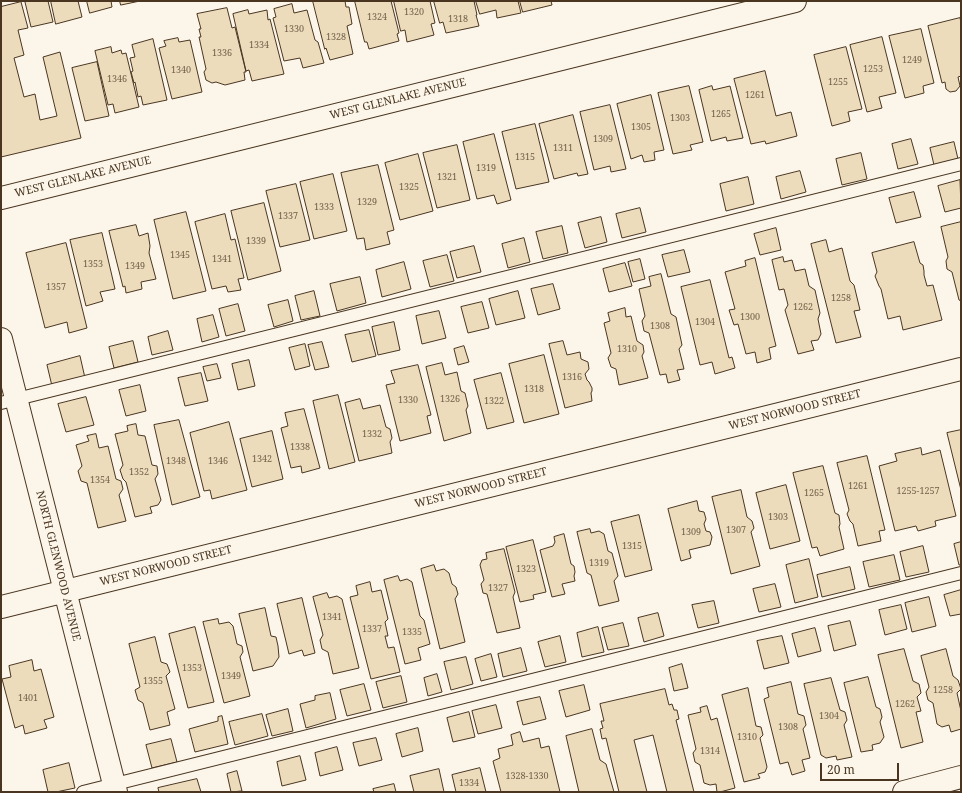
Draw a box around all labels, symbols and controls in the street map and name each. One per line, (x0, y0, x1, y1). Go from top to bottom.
house number: 1320 (404, 7, 424, 17)
house number: 1324 (367, 12, 387, 22)
house number: 1318 (448, 14, 468, 24)
house number: 1330 (284, 24, 304, 34)
house number: 1328 (326, 32, 346, 42)
house number: 1334 (249, 40, 269, 50)
house number: 1336 (212, 48, 232, 58)
house number: 1249 (902, 55, 922, 65)
house number: 1253 (863, 64, 883, 74)
house number: 1340 (171, 65, 191, 75)
house number: 1346 (107, 74, 127, 84)
street label: WEST GLENLAKE AVENUE (328, 76, 468, 122)
house number: 1255 (828, 77, 848, 87)
house number: 1261 (745, 90, 765, 100)
house number: 1265 (711, 109, 731, 119)
house number: 1303 (670, 113, 690, 123)
house number: 1305 (631, 122, 651, 132)
house number: 1309 (593, 134, 613, 144)
house number: 1311 (553, 143, 573, 153)
house number: 1315 (515, 152, 535, 162)
street label: WEST GLENLAKE AVENUE (13, 154, 153, 200)
house number: 1319 (476, 163, 496, 173)
house number: 1321 (437, 172, 457, 182)
house number: 1325 (399, 182, 419, 192)
house number: 1329 (357, 197, 377, 207)
house number: 1333 (314, 202, 334, 212)
house number: 1337 (278, 211, 298, 221)
house number: 1339 (246, 236, 266, 246)
house number: 1345 (170, 250, 190, 260)
house number: 1341 (212, 254, 232, 264)
house number: 1353 (83, 259, 103, 269)
house number: 1349 (125, 261, 145, 271)
house number: 1357 (46, 282, 66, 292)
house number: 1258 (831, 293, 851, 303)
house number: 1262 (793, 302, 813, 312)
house number: 1300 (740, 312, 760, 322)
house number: 1304 (695, 317, 715, 327)
house number: 1308 (650, 321, 670, 331)
house number: 1310 (617, 344, 637, 354)
house number: 1316 (562, 372, 582, 382)
house number: 1318 (524, 384, 544, 394)
street label: WEST NORWOOD STREET (728, 387, 862, 433)
house number: 1326 (440, 394, 460, 404)
house number: 1330 (398, 395, 418, 405)
house number: 1322 (484, 396, 504, 406)
house number: 1332 (362, 429, 382, 439)
house number: 1338 (290, 442, 310, 452)
house number: 1342 (252, 454, 272, 464)
house number: 1348 (166, 456, 186, 466)
house number: 1346 (208, 456, 228, 466)
street label: WEST NORWOOD STREET (414, 465, 548, 511)
house number: 1352 (129, 467, 149, 477)
house number: 1354 (90, 475, 110, 485)
house number: 1261 (848, 481, 868, 491)
house number: 1255-1257 (896, 486, 940, 496)
house number: 1265 (804, 488, 824, 498)
street label: NORTH GLENWOOD AVENUE (33, 489, 83, 643)
house number: 1303 (768, 512, 788, 522)
house number: 1307 (726, 525, 746, 535)
house number: 1309 (681, 527, 701, 537)
house number: 1315 (622, 541, 642, 551)
street label: WEST NORWOOD STREET (99, 543, 233, 589)
house number: 1319 (589, 558, 609, 568)
house number: 1323 (516, 564, 536, 574)
house number: 1327 (488, 583, 508, 593)
house number: 1341 (322, 612, 342, 622)
house number: 1337 (362, 624, 382, 634)
house number: 1335 (402, 627, 422, 637)
house number: 1353 (182, 663, 202, 673)
house number: 1349 (221, 671, 241, 681)
house number: 1355 (143, 676, 163, 686)
house number: 1258 (933, 685, 953, 695)
house number: 1401 (18, 693, 38, 703)
house number: 1262 (895, 699, 915, 709)
house number: 1304 (819, 711, 839, 721)
house number: 1308 (778, 722, 798, 732)
house number: 1310 (737, 732, 757, 742)
house number: 1314 (700, 746, 720, 756)
scale bar (822, 755, 901, 781)
text: 20 m (827, 761, 855, 778)
house number: 1328-1330 (505, 771, 549, 781)
house number: 1334 (459, 778, 479, 788)

